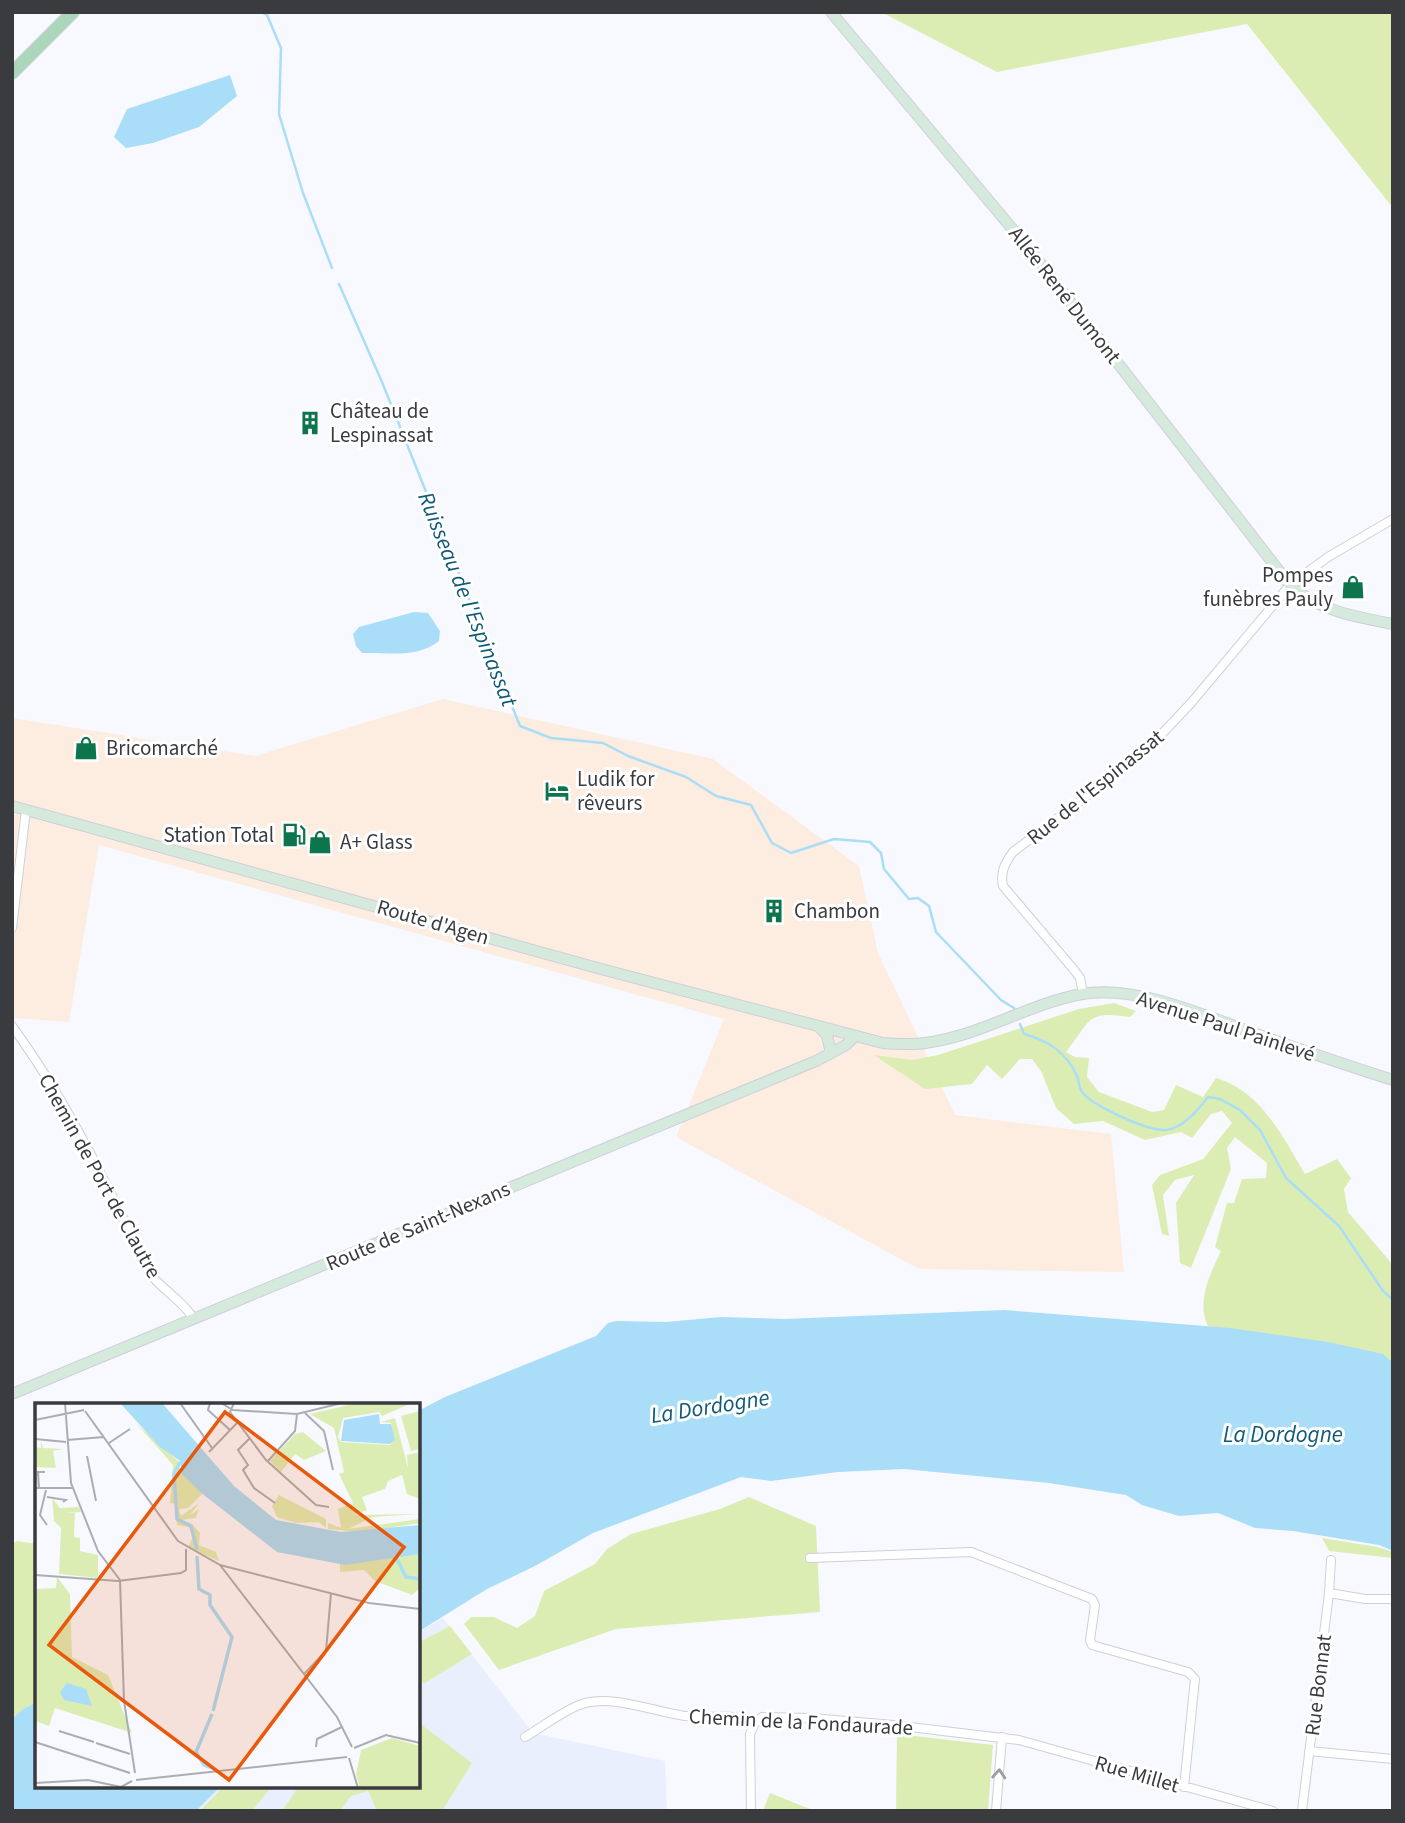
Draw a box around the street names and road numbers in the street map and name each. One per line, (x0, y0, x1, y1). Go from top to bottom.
street label: Allée René Dumont (1002, 220, 1128, 370)
street label: Rue de l'Espinassat (1020, 722, 1170, 852)
street label: Route d'Agen (373, 892, 493, 952)
street label: Avenue Paul Painlevé (1133, 983, 1319, 1069)
street label: Chemin de Port de Clautre (31, 1068, 169, 1284)
street label: Route de Saint-Nexans (321, 1174, 515, 1278)
street label: Rue Bonnat (1297, 1633, 1339, 1737)
street label: Chemin de la Fondaurade (688, 1701, 914, 1743)
street label: Rue Millet (1091, 1748, 1183, 1800)

